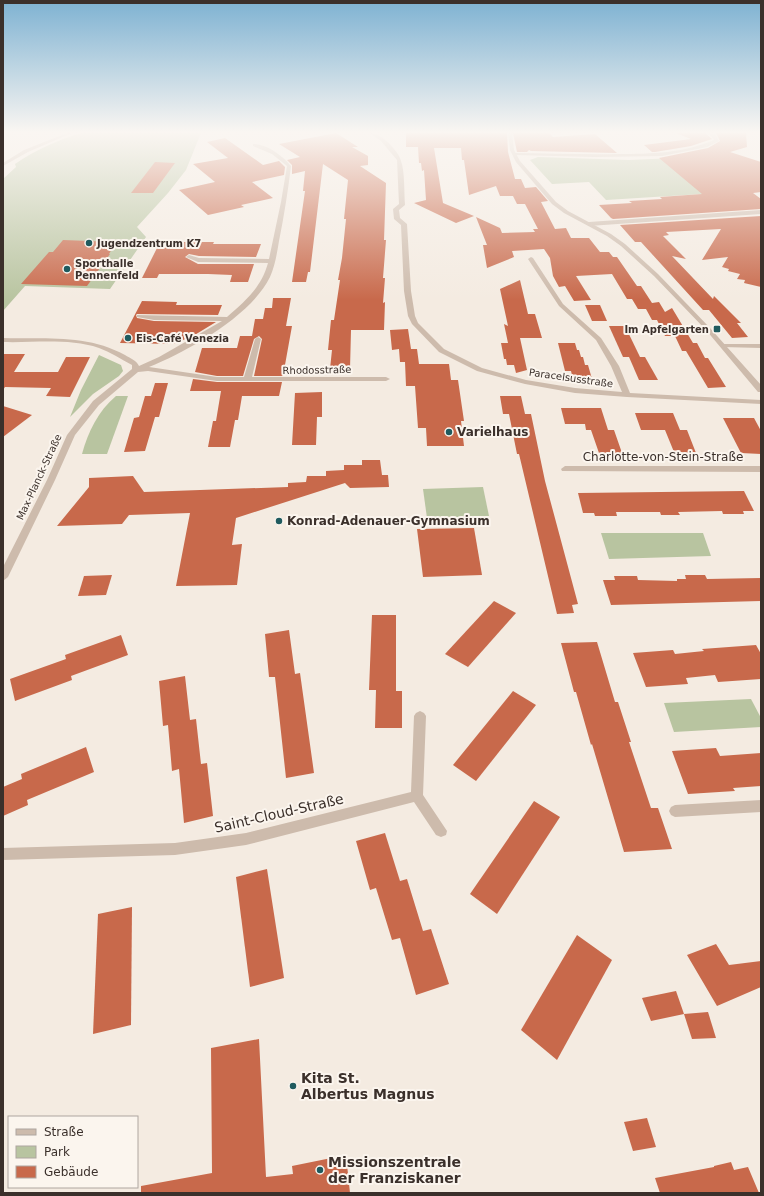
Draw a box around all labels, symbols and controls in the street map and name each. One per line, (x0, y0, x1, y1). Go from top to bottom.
marker: Jugendzentrum K7 (84, 238, 94, 248)
place label: Jugendzentrum K7 (96, 238, 201, 249)
place label: Sporthalle Pennenfeld (75, 258, 139, 281)
marker: Sporthalle Pennenfeld (62, 264, 72, 274)
place label: Im Apfelgarten (624, 324, 709, 335)
marker: Im Apfelgarten (712, 324, 722, 334)
marker: Eis-Café Venezia (123, 333, 133, 343)
place label: Eis-Café Venezia (136, 333, 229, 344)
street label: Rhodosstraße (282, 364, 352, 376)
street label: Paracelsusstraße (528, 367, 614, 389)
place label: Varielhaus (457, 425, 528, 439)
marker: Varielhaus (444, 427, 454, 437)
street label: Max-Planck-Straße (14, 432, 64, 522)
street label: Charlotte-von-Stein-Straße (583, 450, 743, 464)
place label: Konrad-Adenauer-Gymnasium (287, 514, 490, 528)
marker: Konrad-Adenauer-Gymnasium (274, 516, 284, 526)
street label: Saint-Cloud-Straße (213, 790, 345, 836)
place label: Kita St. Albertus Magnus (301, 1070, 435, 1102)
marker: Kita St. Albertus Magnus (288, 1081, 298, 1091)
legend (8, 1116, 138, 1188)
text: Straße (44, 1125, 84, 1139)
text: Park (44, 1145, 70, 1159)
place label: Missionszentrale der Franziskaner (328, 1154, 461, 1186)
text: Gebäude (44, 1165, 98, 1179)
marker: Missionszentrale der Franziskaner (315, 1165, 325, 1175)

